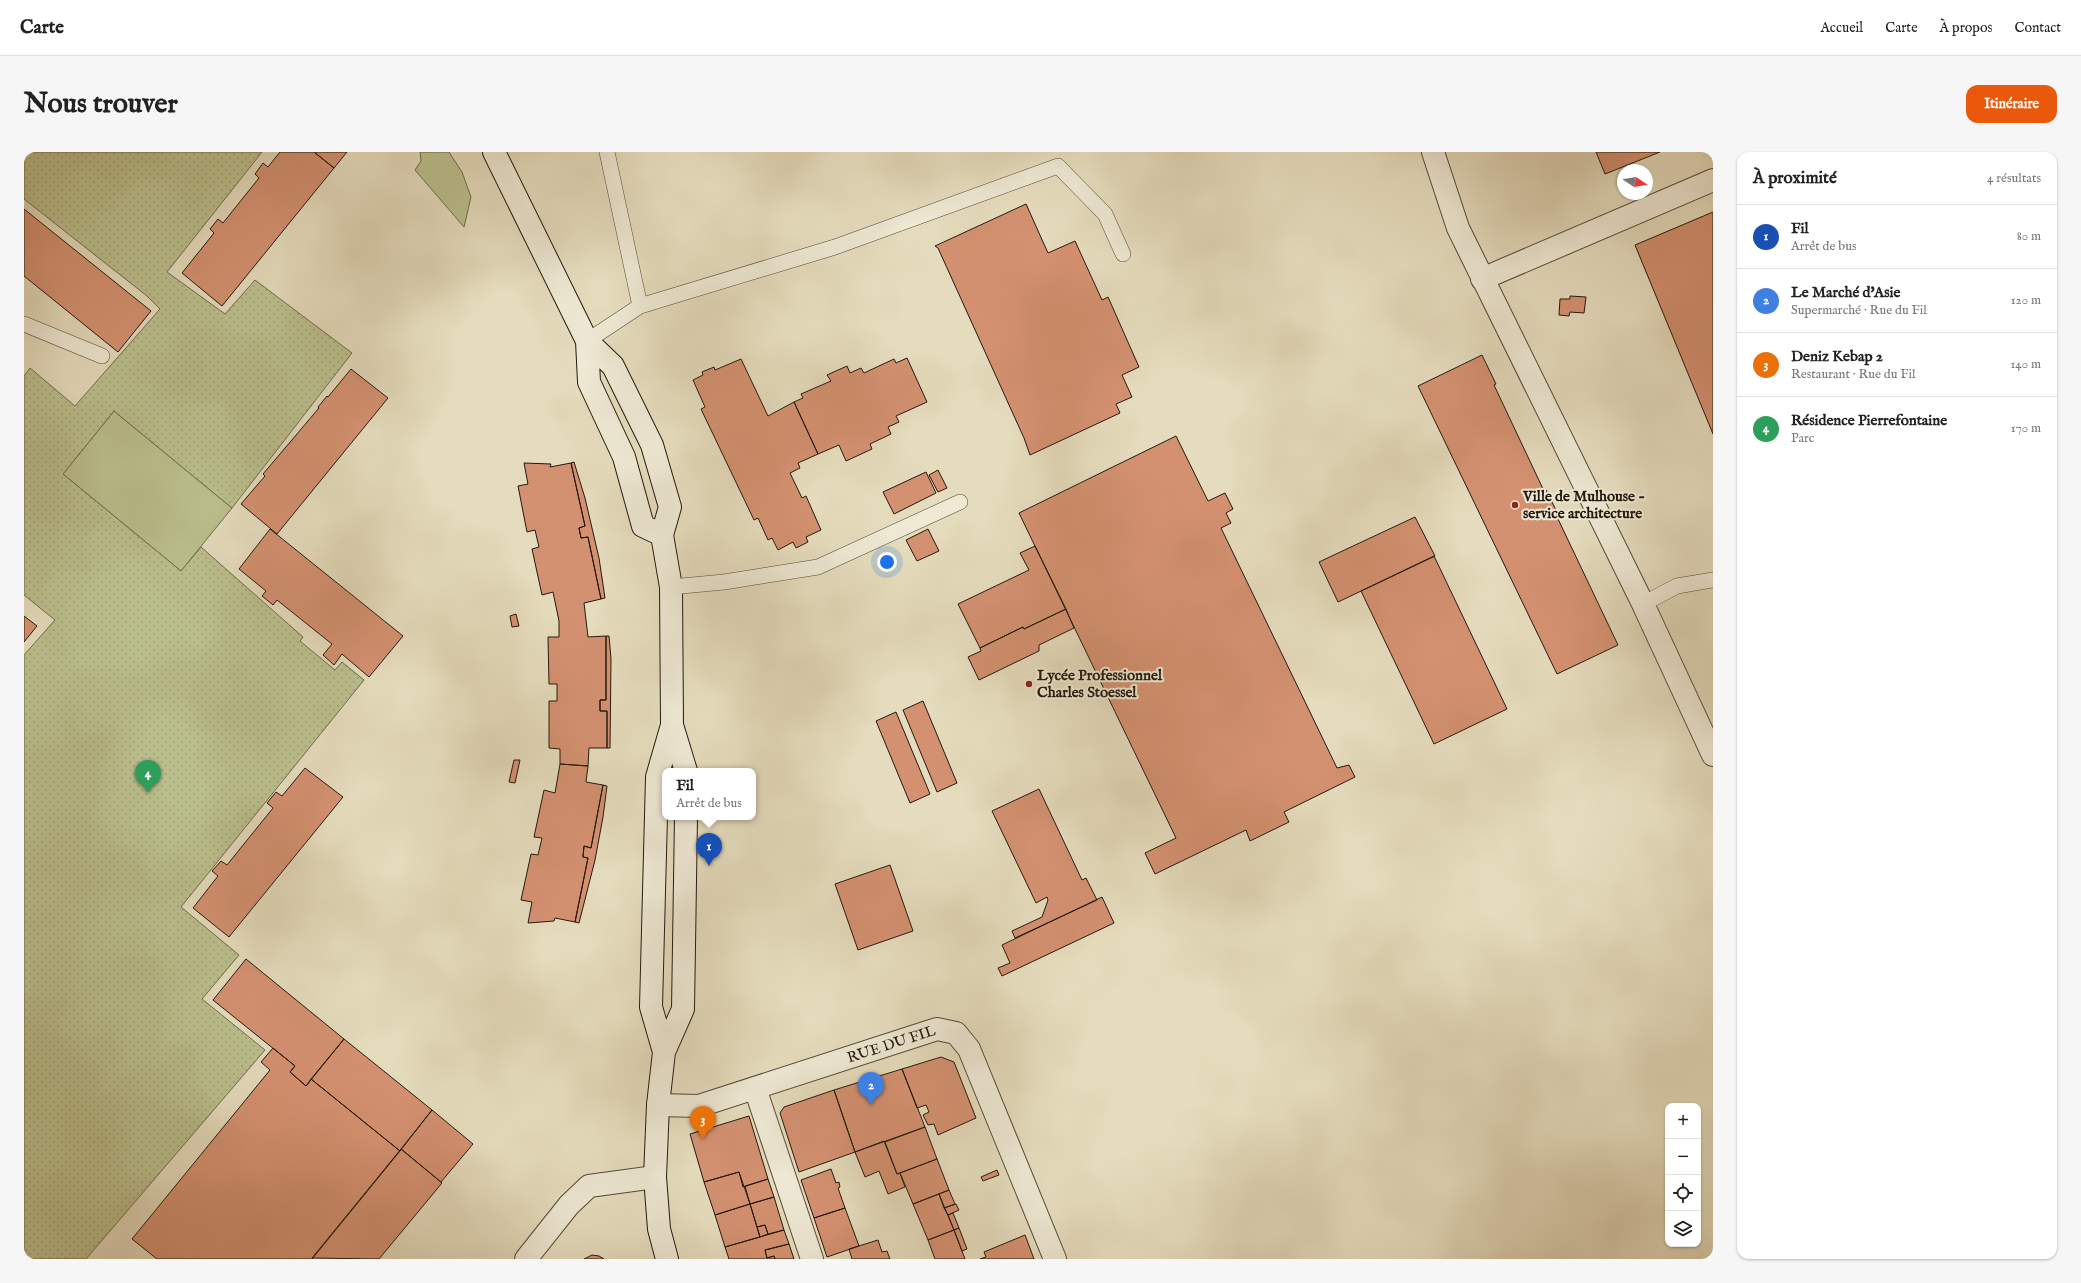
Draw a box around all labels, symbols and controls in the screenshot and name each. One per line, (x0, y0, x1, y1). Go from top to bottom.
text: Carte (20, 16, 64, 40)
text: Accueil (1820, 19, 1863, 37)
text: Carte (1885, 19, 1918, 37)
text: À propos (1940, 19, 1992, 37)
text: Contact (2014, 19, 2061, 37)
button: Itinéraire (1966, 85, 2057, 123)
text: Nous trouver (24, 87, 178, 122)
north arrow (1617, 164, 1653, 200)
text: À proximité (1753, 168, 1837, 189)
text: 4 résultats (1987, 170, 2041, 187)
text: Fil (1791, 219, 1809, 238)
text: 1 (1764, 228, 1768, 245)
text: 80 m (2017, 228, 2041, 245)
text: Arrêt de bus (1791, 238, 1857, 255)
text: Le Marché d'Asie (1791, 283, 1900, 302)
text: 2 (1763, 292, 1769, 309)
text: 120 m (2011, 292, 2041, 309)
text: Supermarché · Rue du Fil (1791, 302, 1927, 319)
text: Deniz Kebap 2 (1791, 347, 1883, 366)
text: 3 (1764, 356, 1768, 373)
text: 140 m (2011, 356, 2041, 373)
text: Restaurant · Rue du Fil (1791, 366, 1916, 383)
text: Résidence Pierrefontaine (1791, 411, 1947, 430)
text: 4 (1763, 420, 1769, 437)
text: 170 m (2011, 420, 2041, 437)
text: Parc (1791, 430, 1814, 447)
place label: Ville de Mulhouse - service architecture (1522, 487, 1645, 523)
marker: Ville de Mulhouse - service architecture (1510, 500, 1520, 510)
your location (877, 552, 897, 572)
place label: Lycée Professionnel Charles Stoessel (1037, 666, 1163, 702)
marker: Lycée Professionnel Charles Stoessel (1024, 679, 1034, 689)
pin: 4 (135, 760, 161, 793)
popup (662, 768, 756, 820)
text: Fil (676, 776, 694, 795)
text: Arrêt de bus (676, 795, 742, 812)
pin: 1 (696, 833, 722, 866)
street label: RUE DU FIL (845, 1021, 938, 1067)
pin: 2 (858, 1072, 884, 1105)
map controls (1665, 1103, 1701, 1247)
button: + (1665, 1103, 1701, 1139)
pin: 3 (690, 1106, 716, 1139)
button: − (1665, 1139, 1701, 1175)
button: locate (1665, 1175, 1701, 1211)
button: layers (1665, 1211, 1701, 1247)

